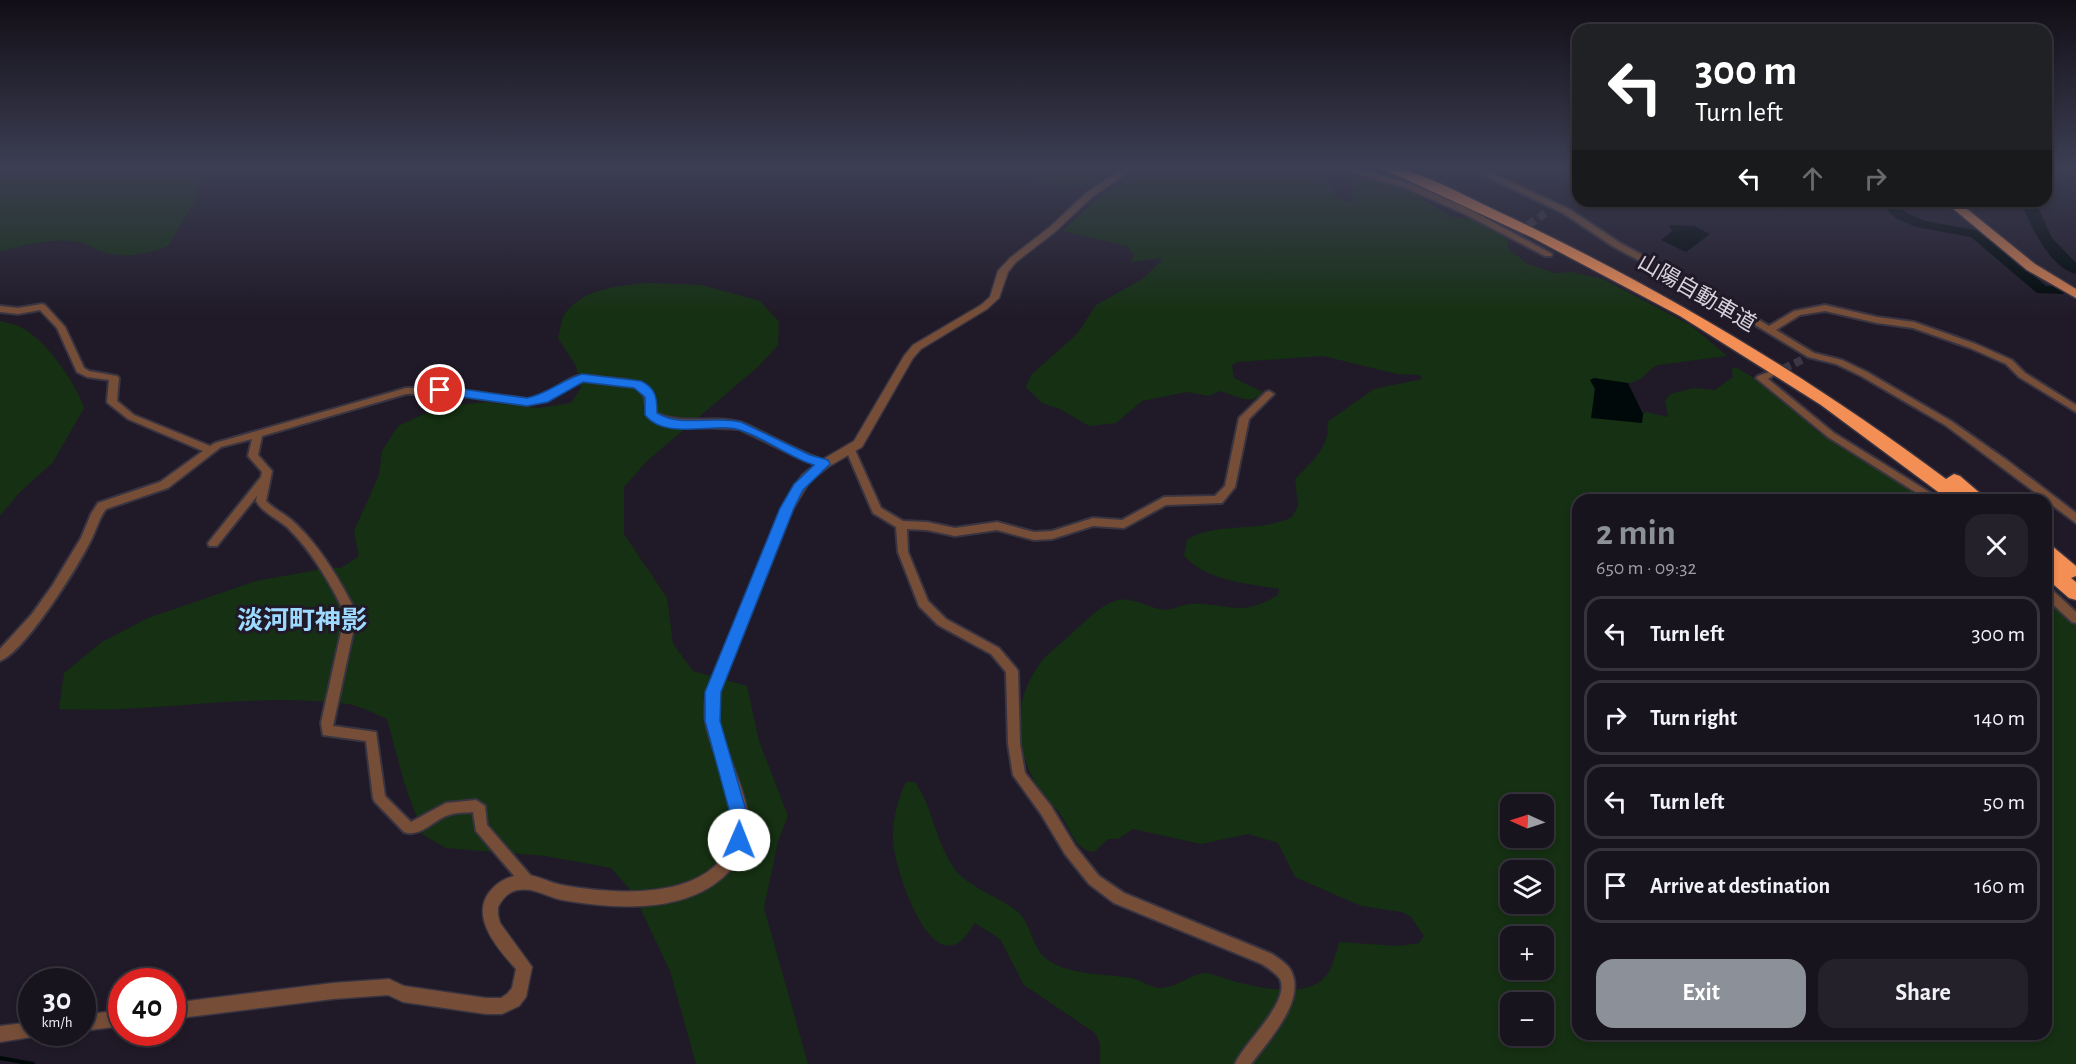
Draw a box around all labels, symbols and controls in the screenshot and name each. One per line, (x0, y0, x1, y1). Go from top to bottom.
icon: left (1596, 48, 1674, 126)
text: 300 m (1695, 50, 1797, 92)
text: Turn left (1695, 99, 1783, 126)
icon: left (1733, 162, 1766, 195)
icon: ahead (1796, 162, 1829, 195)
icon: right (1859, 162, 1892, 195)
street label: 山陽自動車道 (1634, 250, 1760, 336)
pin (414, 364, 465, 415)
icon: arrive (423, 373, 456, 406)
button: close (1965, 514, 2028, 577)
text: 2 min (1596, 515, 1676, 551)
text: 650 m · 09:32 (1596, 558, 1697, 578)
district label: 淡河町神影 (237, 606, 367, 634)
icon: left (1599, 617, 1632, 650)
text: Turn left (1650, 623, 1724, 645)
text: 300 m (1971, 623, 2025, 645)
icon: right (1599, 701, 1632, 734)
text: Turn right (1650, 707, 1737, 729)
text: 140 m (1974, 707, 2025, 729)
icon: left (1599, 785, 1632, 818)
text: Turn left (1650, 791, 1724, 813)
text: 50 m (1983, 791, 2025, 813)
north arrow (1500, 794, 1554, 848)
map controls (1500, 794, 1554, 1046)
position arrow (707, 808, 771, 872)
button: layers (1500, 860, 1554, 914)
icon: arrive (1599, 869, 1632, 902)
text: Arrive at destination (1650, 875, 1830, 897)
text: 160 m (1974, 875, 2025, 897)
button: + (1500, 926, 1554, 980)
button: Exit (1596, 959, 1806, 1028)
button: Share (1818, 959, 2028, 1028)
speed limit sign: 40 (108, 968, 186, 1046)
text: 30 (43, 985, 71, 1015)
button: − (1500, 992, 1554, 1046)
text: km/h (42, 1015, 72, 1030)

